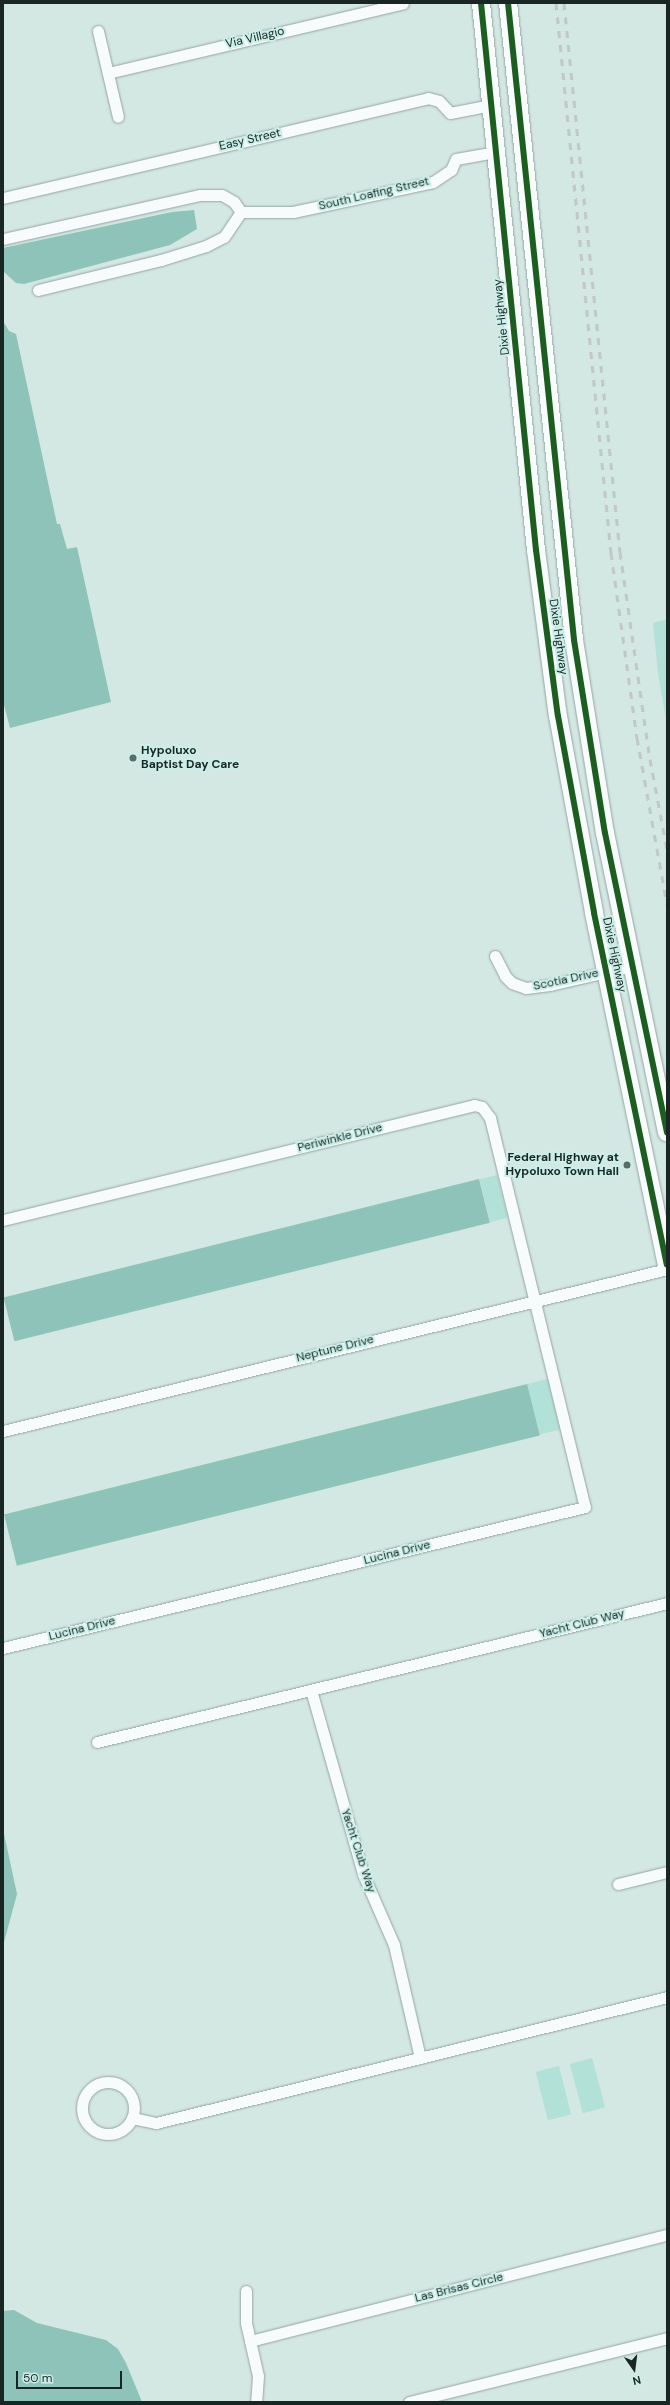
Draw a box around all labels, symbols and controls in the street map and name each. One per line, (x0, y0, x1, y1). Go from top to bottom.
street label: Via Villagio (224, 24, 286, 52)
street label: Easy Street (218, 126, 282, 154)
street label: South Loafing Street (317, 174, 431, 214)
street label: Dixie Highway (491, 278, 513, 356)
street label: Dixie Highway (546, 598, 570, 676)
place label: Hypoluxo Baptist Day Care (141, 744, 239, 772)
marker: Hypoluxo Baptist Day Care (128, 753, 138, 763)
street label: Dixie Highway (599, 916, 629, 994)
street label: Scotia Drive (532, 966, 600, 994)
street label: Periwinkle Drive (296, 1121, 384, 1155)
place label: Federal Highway at Hypoluxo Town Hall (505, 1151, 619, 1179)
marker: Federal Highway at Hypoluxo Town Hall (622, 1160, 632, 1170)
street label: Neptune Drive (295, 1332, 375, 1366)
street label: Lucina Drive (362, 1538, 432, 1568)
street label: Yacht Club Way (538, 1606, 626, 1642)
street label: Lucina Drive (47, 1614, 117, 1644)
street label: Yacht Club Way (338, 1807, 378, 1895)
street label: Las Brisas Circle (413, 2270, 505, 2306)
north arrow (614, 2349, 654, 2389)
scale bar (18, 2363, 124, 2389)
text: 50 m (23, 2370, 52, 2386)
text: N (631, 2373, 642, 2388)

